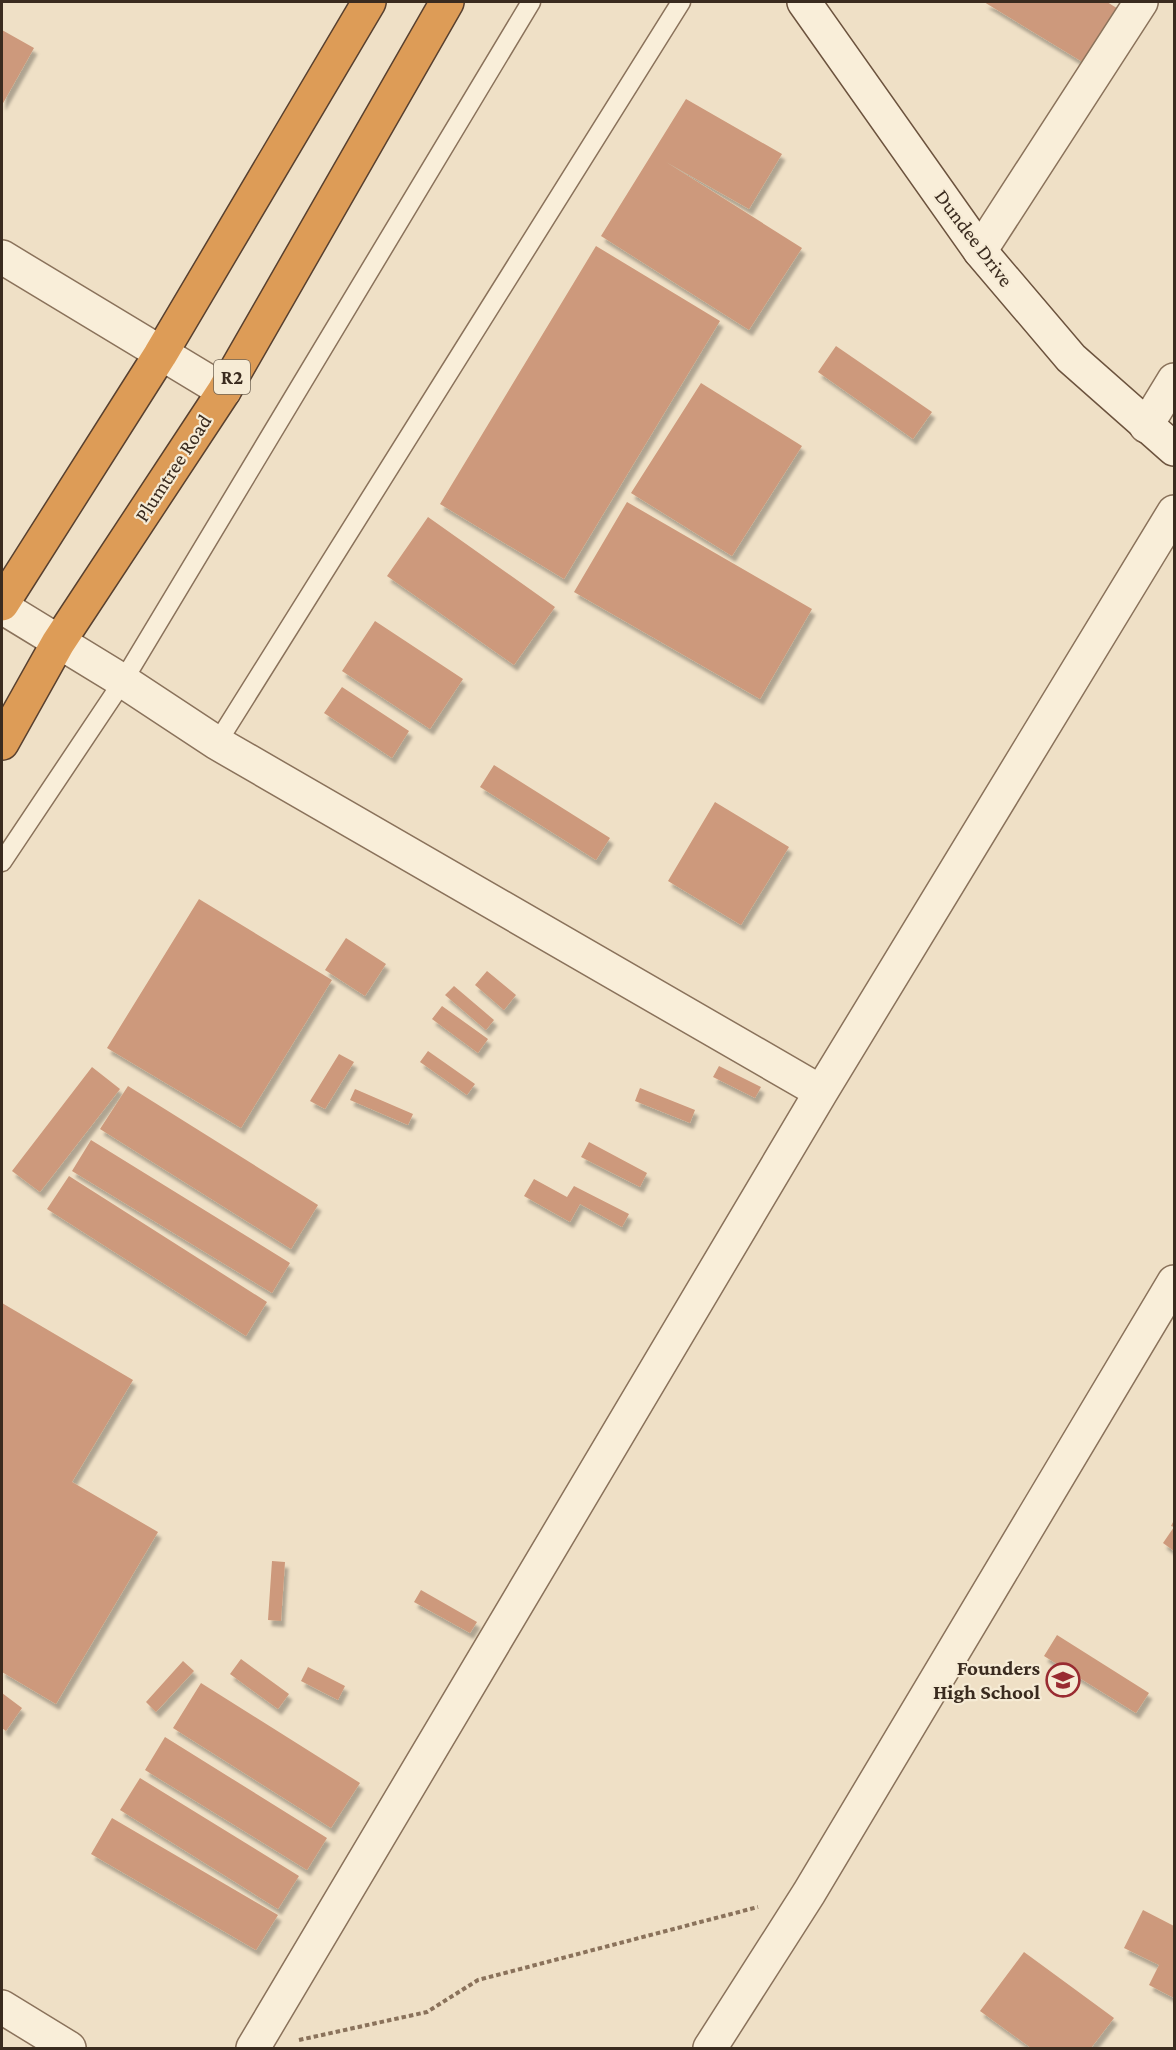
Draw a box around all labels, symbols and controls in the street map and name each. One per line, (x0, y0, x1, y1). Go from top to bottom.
street label: Dundee Drive (930, 185, 1018, 291)
road number: R2 (214, 360, 250, 394)
street label: Plumtree Road (129, 410, 217, 526)
place label: Founders High School (933, 1656, 1040, 1704)
school or university icon: Founders High School (1045, 1662, 1081, 1698)

